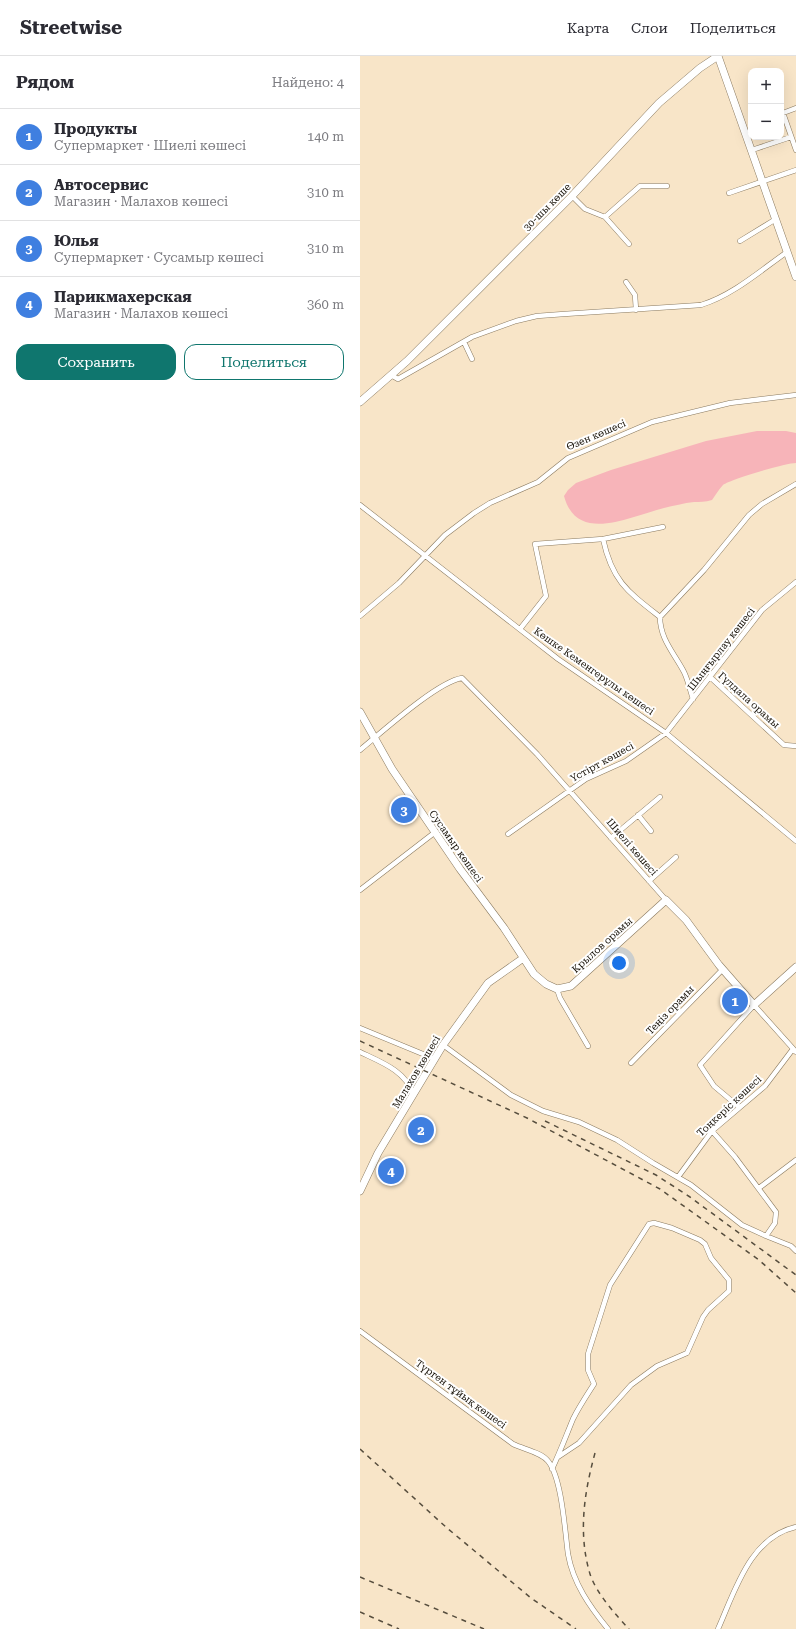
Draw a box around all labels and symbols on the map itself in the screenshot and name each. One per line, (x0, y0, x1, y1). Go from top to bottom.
street label: 30-шы көше (521, 181, 573, 233)
street label: Өзен көшесі (565, 418, 627, 452)
street label: Шыңғырлау көшесі (685, 605, 757, 693)
street label: Көшке Кеменгерұлы көшесі (532, 625, 656, 717)
street label: Гүлдала орамы (716, 670, 782, 730)
street label: Үстірт көшесі (568, 740, 636, 784)
pin: 3 (391, 795, 417, 825)
street label: Сусамыр көшесі (427, 808, 485, 884)
street label: Шиелі көшесі (604, 816, 660, 878)
street label: Крылов орамы (570, 915, 634, 975)
your location (609, 953, 629, 973)
street label: Теңіз орамы (644, 983, 696, 1037)
pin: 1 (722, 986, 748, 1016)
street label: Малахов көшесі (390, 1034, 442, 1110)
street label: Тоңкерiс көшесі (695, 1073, 763, 1139)
pin: 2 (408, 1115, 434, 1145)
pin: 4 (378, 1156, 404, 1186)
street label: Түрген тұйық көшесі (414, 1357, 508, 1431)

